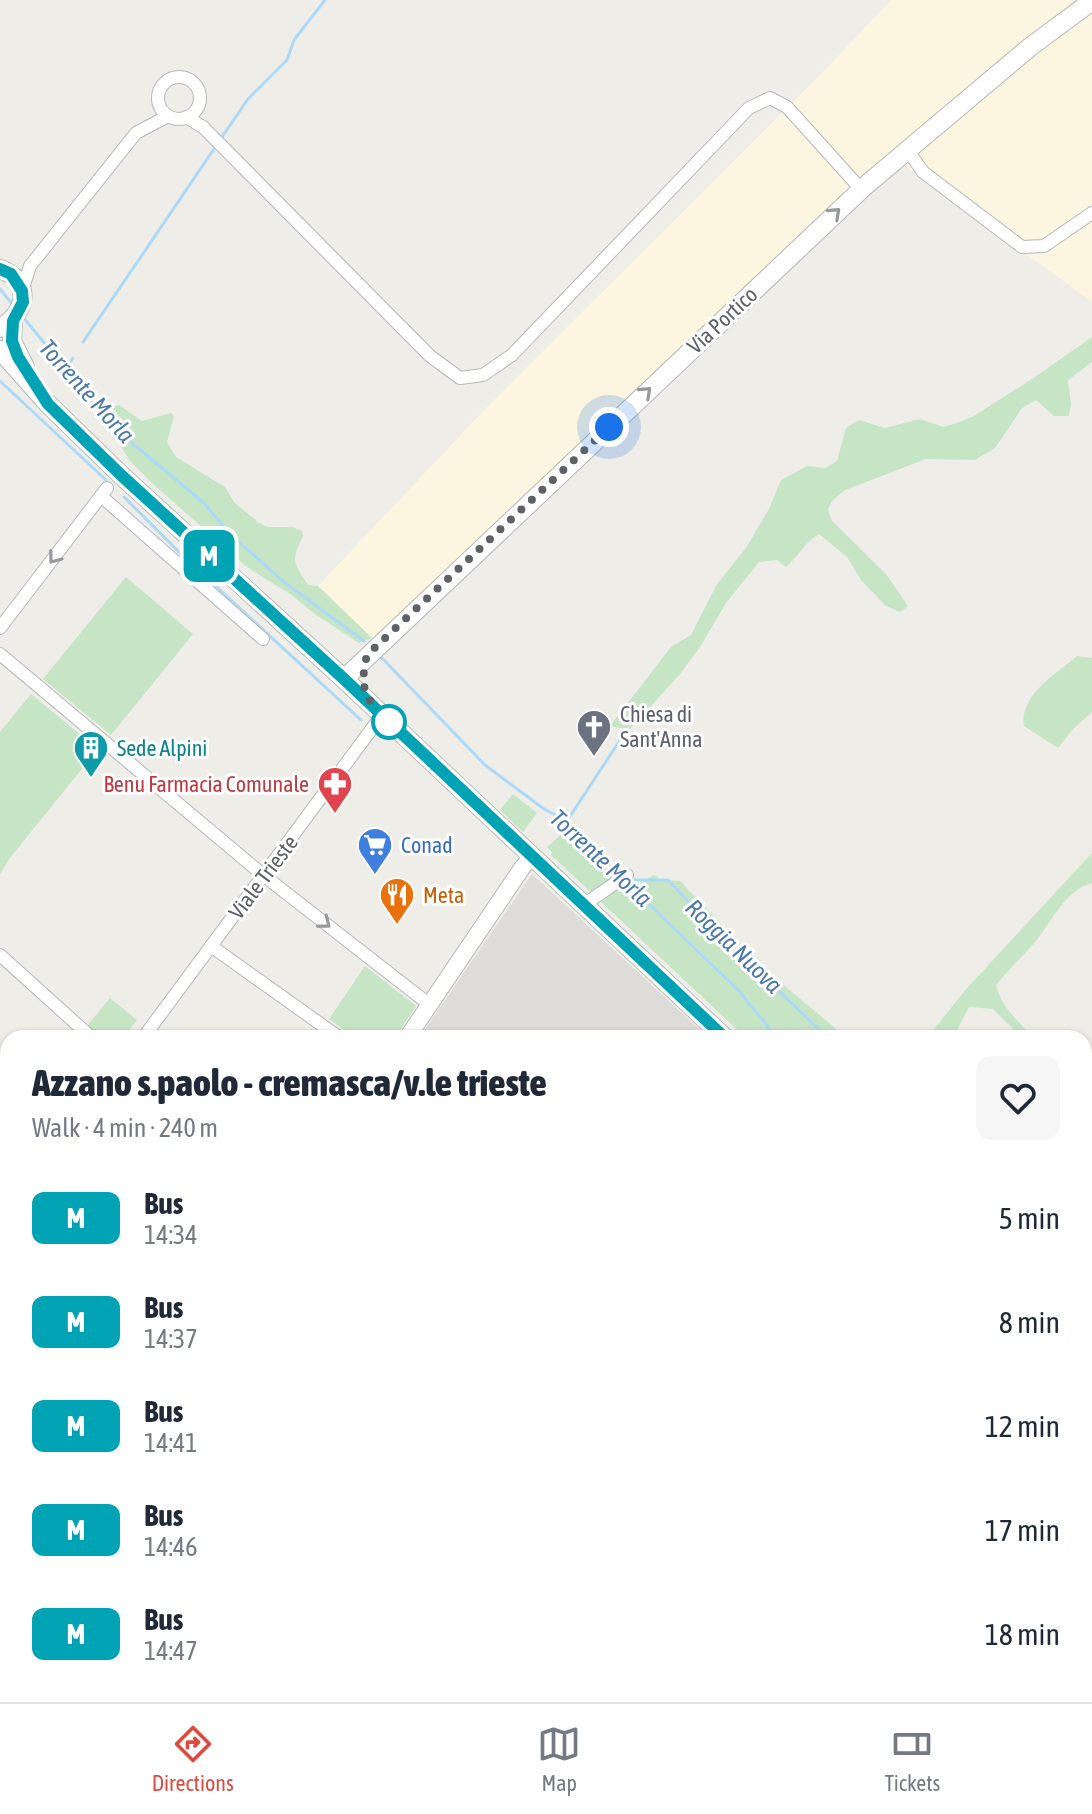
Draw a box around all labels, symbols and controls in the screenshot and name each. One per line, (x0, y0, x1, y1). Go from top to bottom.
one-way arrow (826, 209, 841, 223)
street label: Via Portico (682, 281, 762, 359)
water label: Torrente Morla (34, 334, 140, 448)
one-way arrow (637, 386, 651, 401)
your location (589, 407, 629, 447)
line badge: M (183, 530, 235, 582)
text: M (200, 540, 218, 572)
one-way arrow (49, 549, 63, 564)
place label: Chiesa di Sant'Anna (620, 701, 702, 752)
unlabelled marker (372, 705, 406, 739)
church icon: Chiesa di Sant'Anna (575, 708, 613, 758)
building icon: Sede Alpini (72, 729, 110, 779)
place label: Sede Alpini (117, 735, 207, 761)
pharmacy icon: Benu Farmacia Comunale (316, 765, 354, 815)
place label: Benu Farmacia Comunale (103, 771, 309, 797)
water label: Torrente Morla (545, 804, 657, 912)
supermarket icon: Conad (356, 826, 394, 876)
street label: Viale Trieste (223, 830, 303, 924)
place label: Conad (401, 832, 453, 858)
restaurant icon: Meta (378, 876, 416, 926)
place label: Meta (423, 882, 464, 908)
water label: Roggia Nuova (680, 894, 788, 998)
one-way arrow (316, 914, 331, 928)
button: heart (976, 1056, 1060, 1140)
text: Azzano s.paolo - cremasca/v.le trieste (32, 1061, 547, 1104)
text: Walk · 4 min · 240 m (32, 1113, 218, 1143)
text: Bus (144, 1186, 183, 1220)
text: 5 min (999, 1201, 1060, 1235)
text: M (67, 1202, 85, 1234)
text: 14:34 (144, 1220, 198, 1250)
text: Bus (144, 1290, 183, 1324)
text: 8 min (999, 1305, 1060, 1339)
text: M (67, 1306, 85, 1338)
text: 14:37 (144, 1324, 198, 1354)
text: Bus (144, 1394, 183, 1428)
text: 12 min (985, 1409, 1060, 1443)
text: M (67, 1410, 85, 1442)
text: 14:41 (144, 1428, 198, 1458)
text: Bus (144, 1498, 183, 1532)
text: 17 min (985, 1513, 1060, 1547)
text: M (67, 1514, 85, 1546)
text: 14:46 (144, 1532, 198, 1562)
text: Bus (144, 1602, 183, 1636)
text: 18 min (985, 1617, 1060, 1651)
text: M (67, 1618, 85, 1650)
text: 14:47 (144, 1636, 198, 1666)
tab: Directions (152, 1722, 234, 1796)
tab: Map (537, 1722, 581, 1796)
tab: Tickets (885, 1722, 940, 1796)

